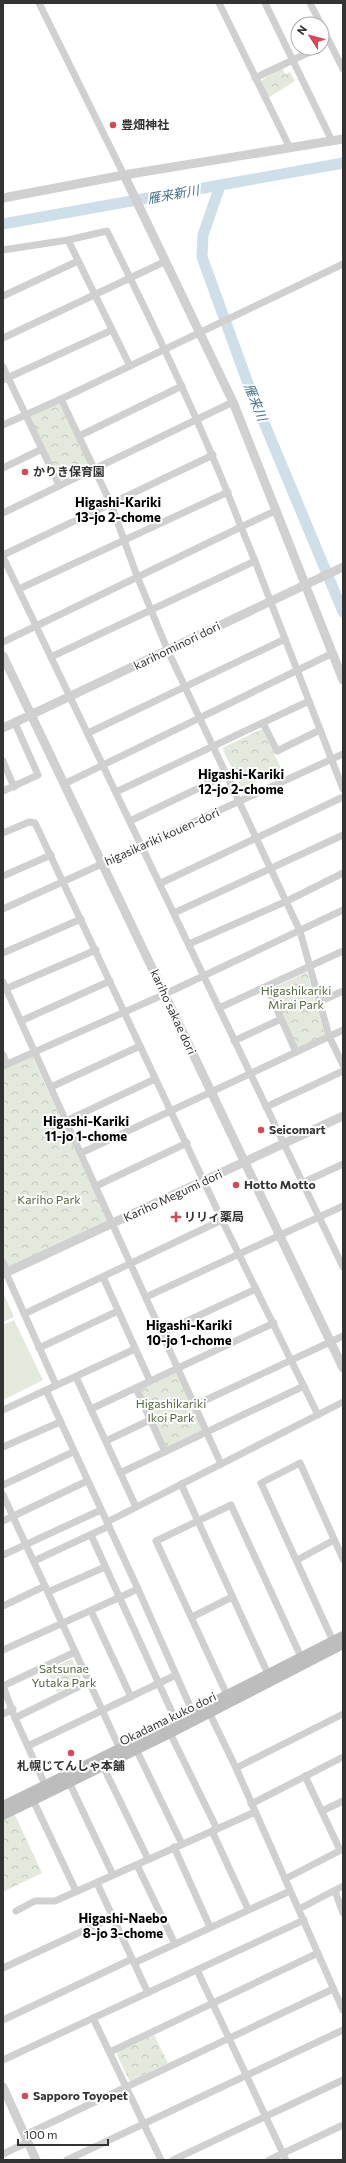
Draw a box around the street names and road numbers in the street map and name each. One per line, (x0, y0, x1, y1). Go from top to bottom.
street label: karihominori dori (131, 618, 222, 672)
street label: higasikariki kouen-dori (102, 804, 221, 868)
street label: kariho sakae dori (148, 967, 200, 1056)
street label: Kariho Megumi dori (121, 1166, 224, 1224)
street label: Okadama kuko dori (117, 1689, 218, 1748)

